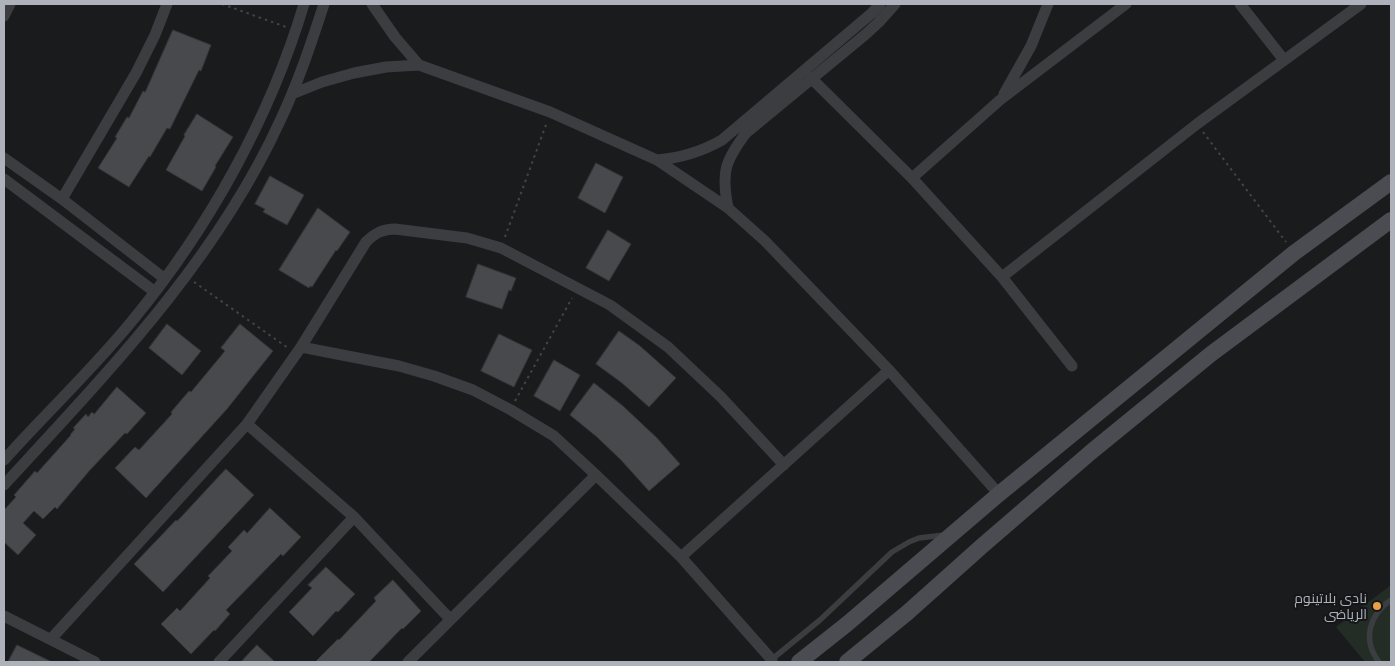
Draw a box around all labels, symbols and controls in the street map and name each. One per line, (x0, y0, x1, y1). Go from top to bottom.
place label: نادى بلاتينوم الرياضى (1294, 590, 1367, 622)
marker: نادى بلاتينوم الرياضى (1371, 600, 1383, 612)

